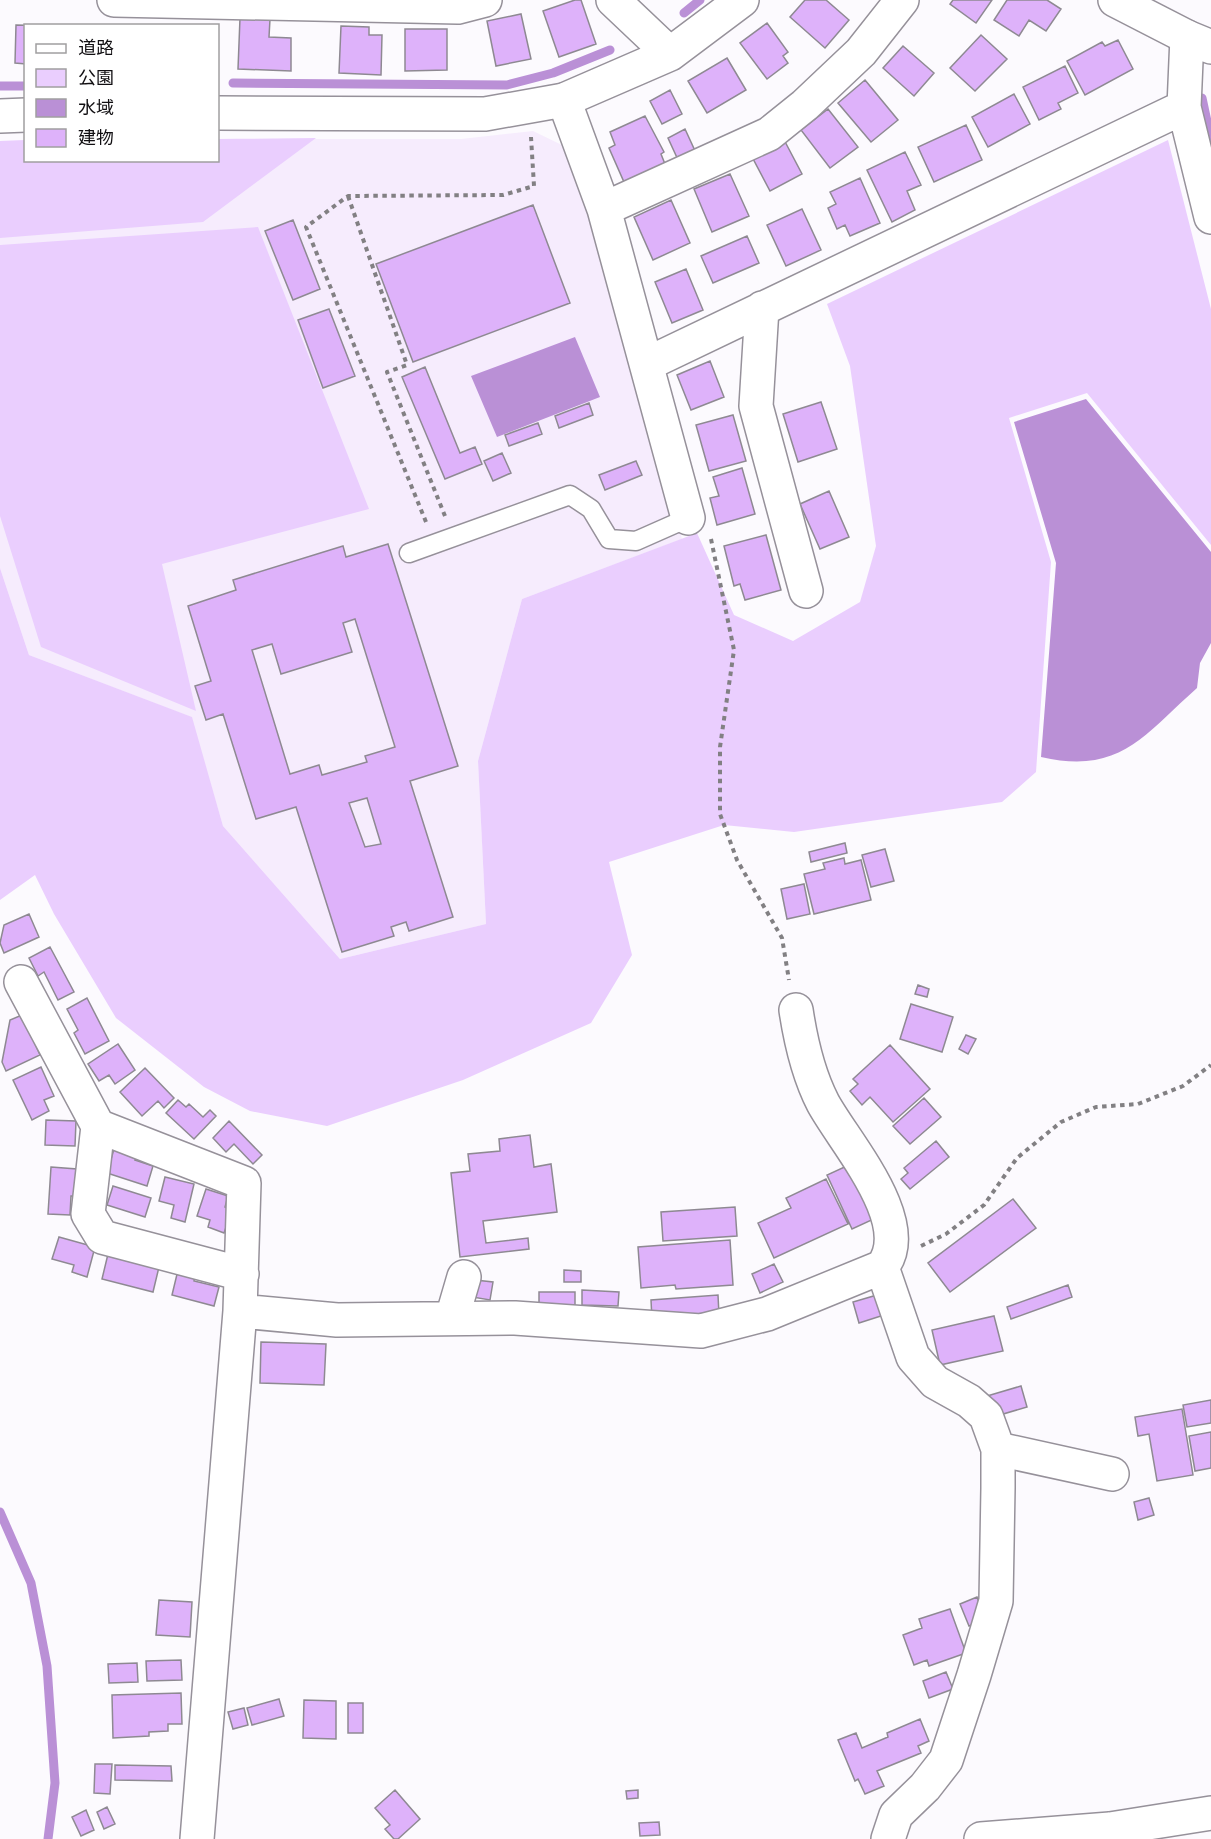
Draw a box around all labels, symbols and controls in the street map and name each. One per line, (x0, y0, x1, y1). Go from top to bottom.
legend (24, 24, 219, 162)
text: 道路 (78, 35, 114, 59)
text: 公園 (78, 65, 114, 89)
text: 水域 (78, 95, 114, 119)
text: 建物 (78, 125, 114, 149)

